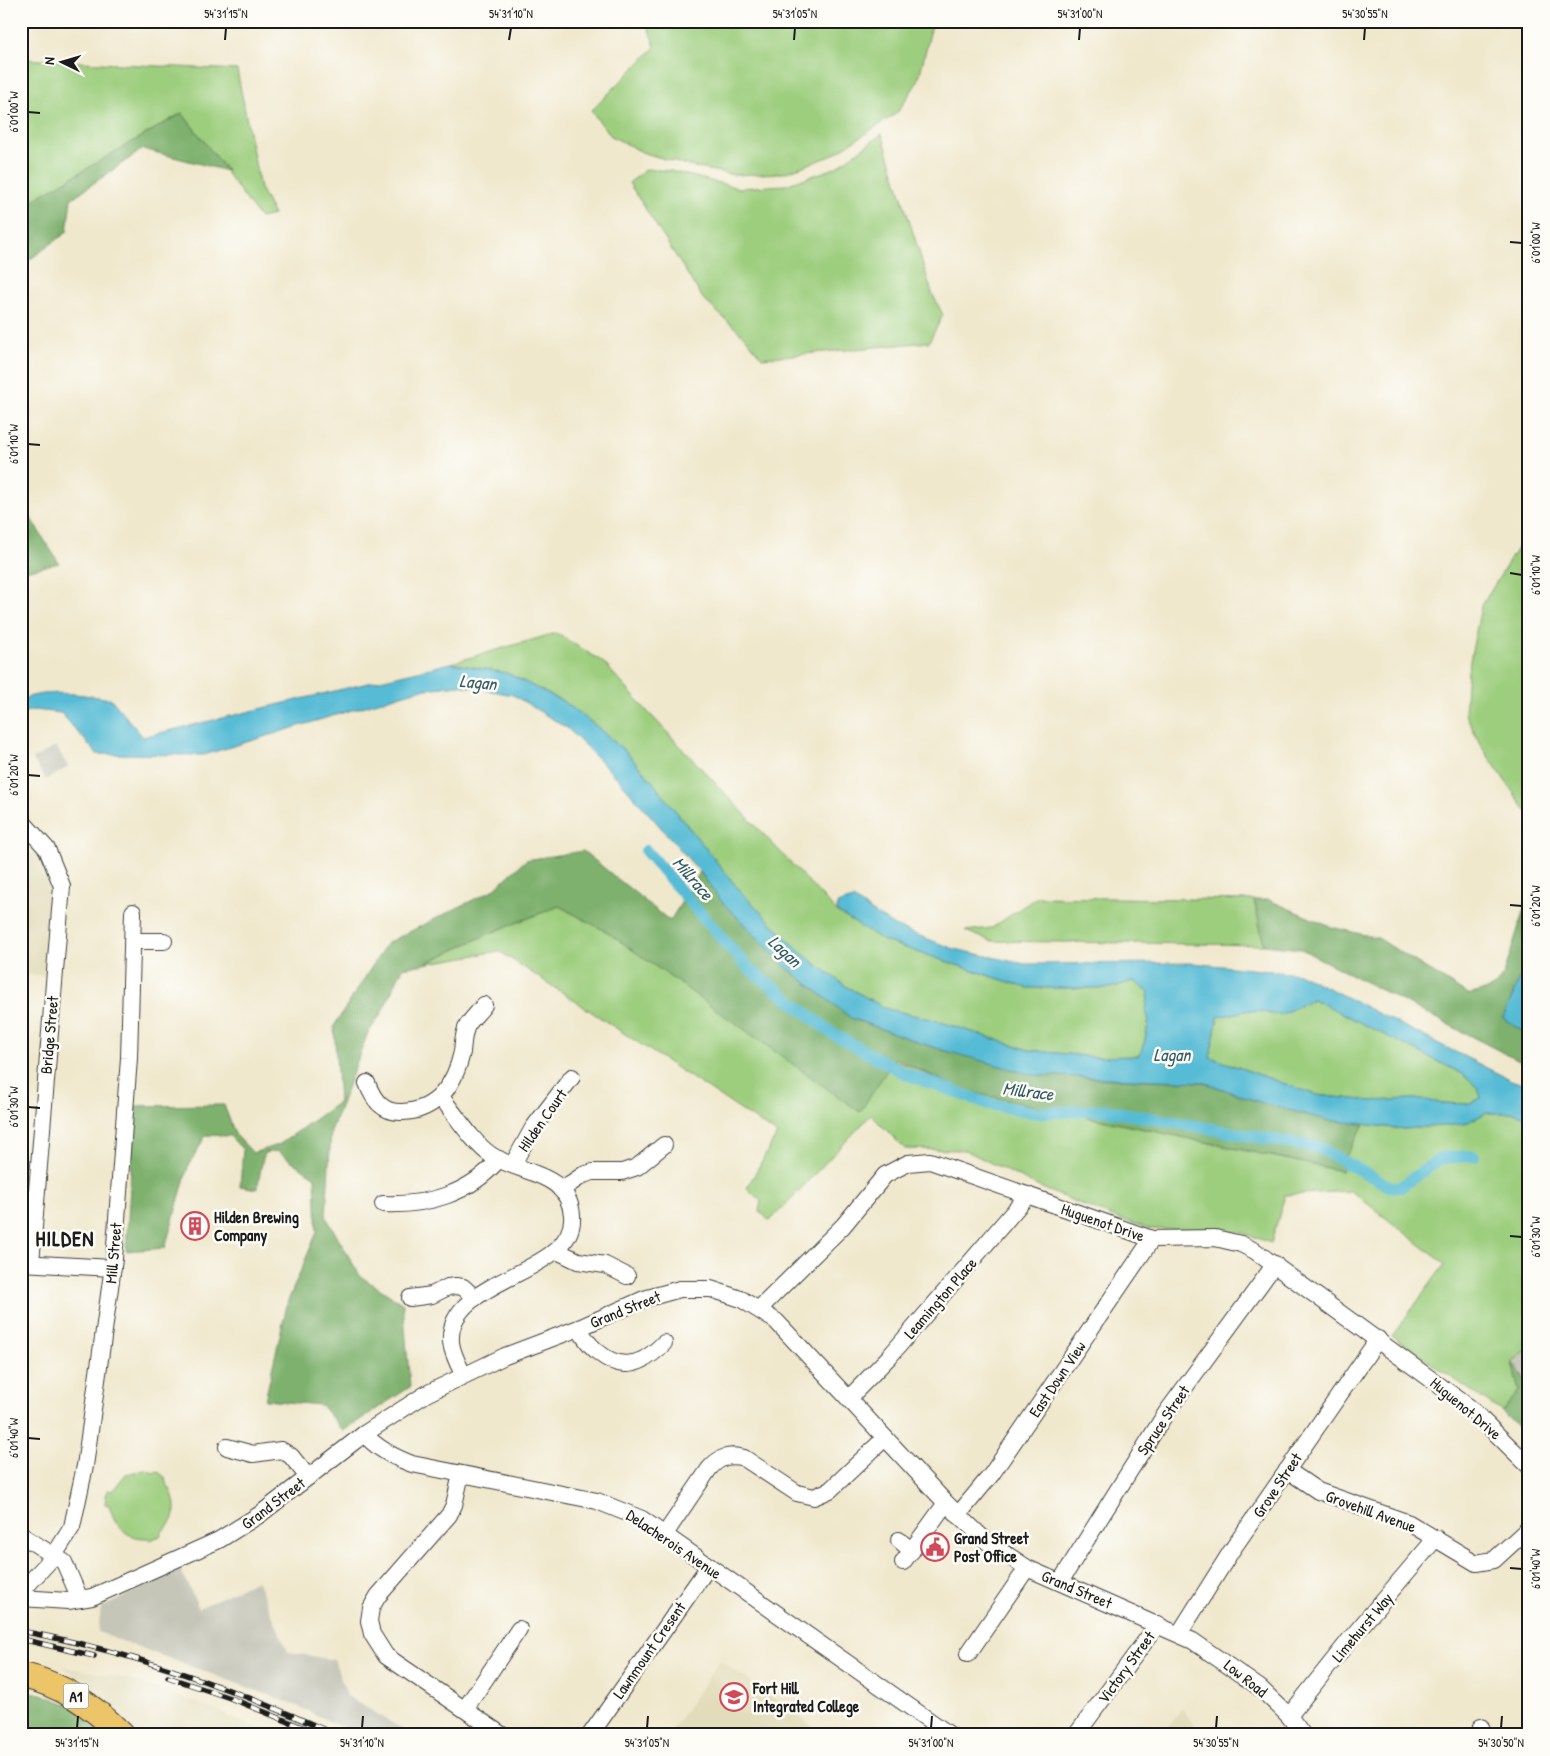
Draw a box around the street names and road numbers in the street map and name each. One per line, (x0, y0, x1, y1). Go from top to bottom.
street label: Bridge Street (35, 994, 63, 1075)
street label: Hilden Court (512, 1084, 572, 1156)
street label: Huguenot Drive (1058, 1197, 1148, 1247)
street label: Mill Street (99, 1221, 127, 1284)
street label: Leamington Place (899, 1252, 982, 1343)
street label: Grand Street (586, 1285, 664, 1333)
street label: East Down View (1023, 1337, 1091, 1421)
street label: Huguenot Drive (1426, 1372, 1507, 1445)
street label: Spruce Street (1131, 1380, 1195, 1459)
street label: Grove Street (1247, 1448, 1307, 1522)
street label: Grand Street (237, 1471, 310, 1534)
street label: Grovehill Avenue (1323, 1485, 1420, 1538)
street label: Delacherois Avenue (622, 1504, 726, 1584)
street label: Grand Street (1038, 1564, 1116, 1614)
street label: Limehurst Way (1326, 1587, 1398, 1666)
street label: Lawnmount Cresent (607, 1597, 691, 1703)
street label: Victory Street (1092, 1626, 1160, 1708)
street label: Low Road (1220, 1654, 1272, 1702)
road number: A1 (64, 1684, 88, 1708)

